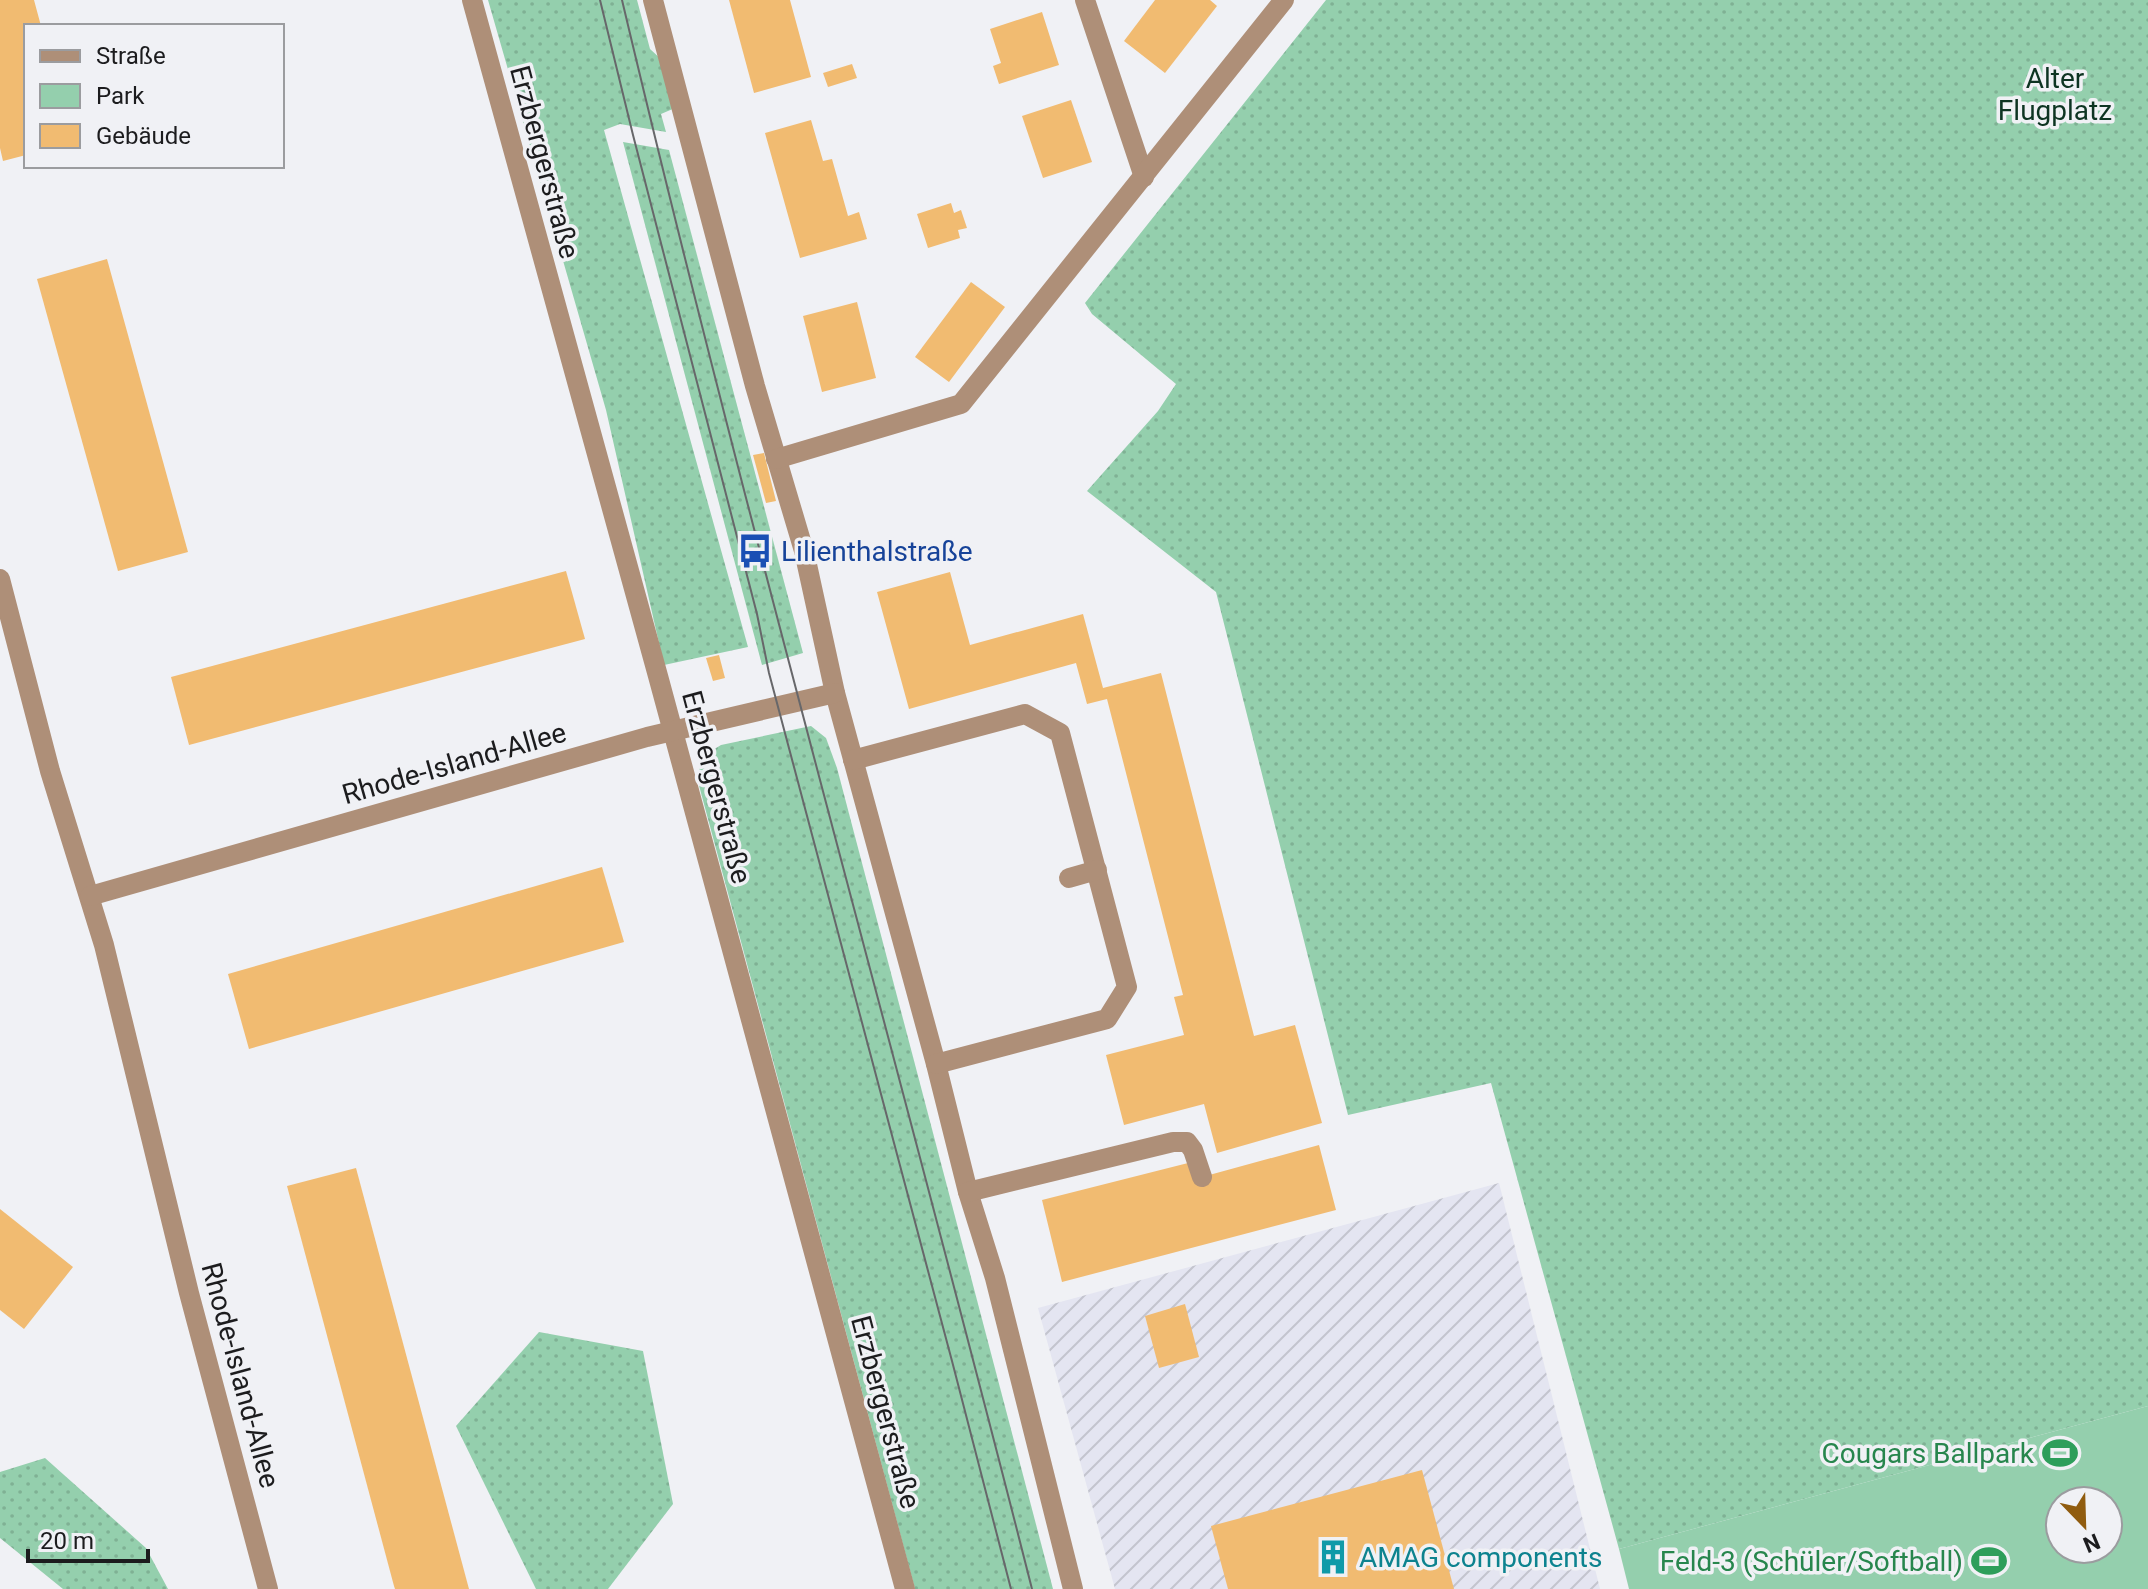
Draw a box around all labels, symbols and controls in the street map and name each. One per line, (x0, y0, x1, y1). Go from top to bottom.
legend (24, 24, 284, 168)
text: Straße (96, 42, 166, 70)
street label: Erzbergerstraße (503, 62, 586, 262)
park label: Alter Flugplatz (1998, 62, 2112, 127)
text: Park (96, 82, 145, 110)
text: Gebäude (96, 122, 191, 150)
bus stop icon: Lilienthalstraße (736, 532, 774, 570)
place label: Lilienthalstraße (781, 535, 973, 568)
street label: Erzbergerstraße (675, 687, 758, 887)
street label: Rhode-Island-Allee (338, 716, 570, 811)
street label: Rhode-Island-Allee (195, 1259, 286, 1491)
street label: Erzbergerstraße (844, 1312, 927, 1512)
sports icon: Cougars Ballpark (2041, 1434, 2079, 1472)
place label: Cougars Ballpark (1822, 1437, 2035, 1470)
north arrow (2044, 1485, 2124, 1565)
scale bar (28, 1513, 148, 1563)
text: 20 m (40, 1527, 94, 1555)
text: N (2080, 1528, 2104, 1557)
building icon: AMAG components (1314, 1538, 1352, 1576)
place label: AMAG components (1359, 1541, 1602, 1574)
sports icon: Feld-3 (Schüler/Softball) (1970, 1542, 2008, 1580)
place label: Feld-3 (Schüler/Softball) (1660, 1545, 1963, 1578)

